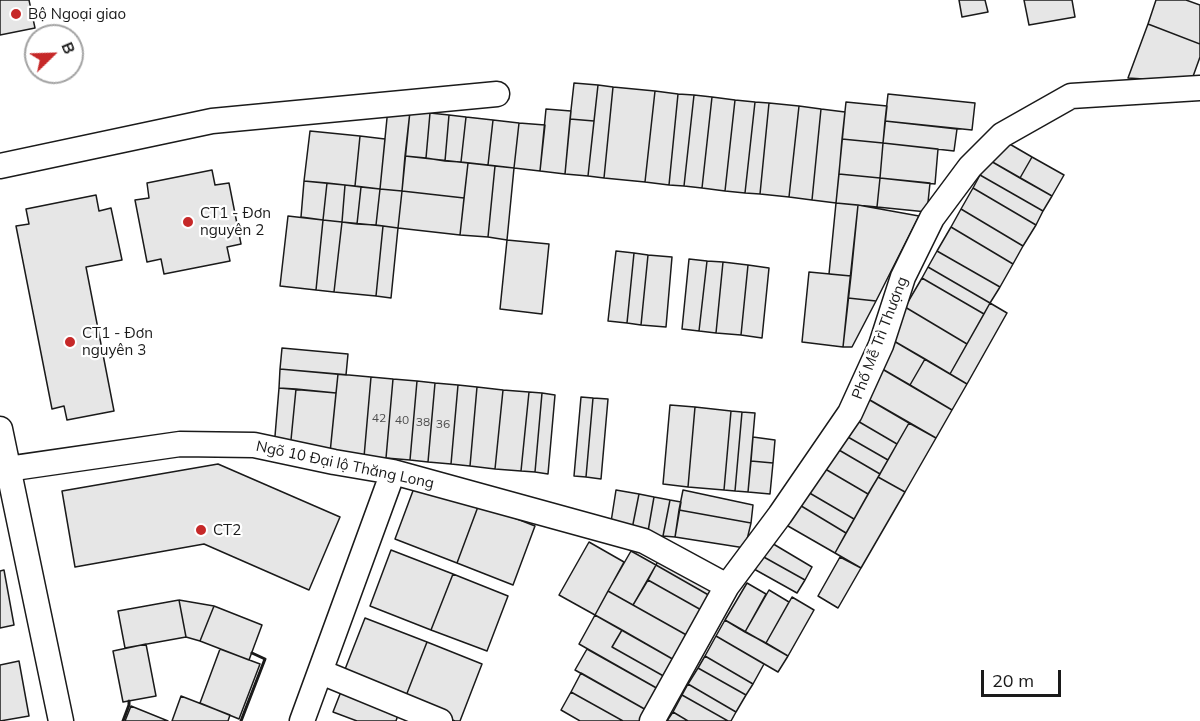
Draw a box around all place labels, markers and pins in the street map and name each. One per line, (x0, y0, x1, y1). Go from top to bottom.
place label: Bộ Ngoại giao (28, 5, 126, 23)
marker: Bộ Ngoại giao (9, 7, 23, 21)
place label: CT1 - Đơn nguyên 2 (200, 204, 271, 239)
marker: CT1 - Đơn nguyên 2 (181, 215, 195, 229)
place label: CT1 - Đơn nguyên 3 (82, 324, 153, 359)
marker: CT1 - Đơn nguyên 3 (63, 335, 77, 349)
place label: CT2 (213, 521, 241, 539)
marker: CT2 (194, 523, 208, 537)

